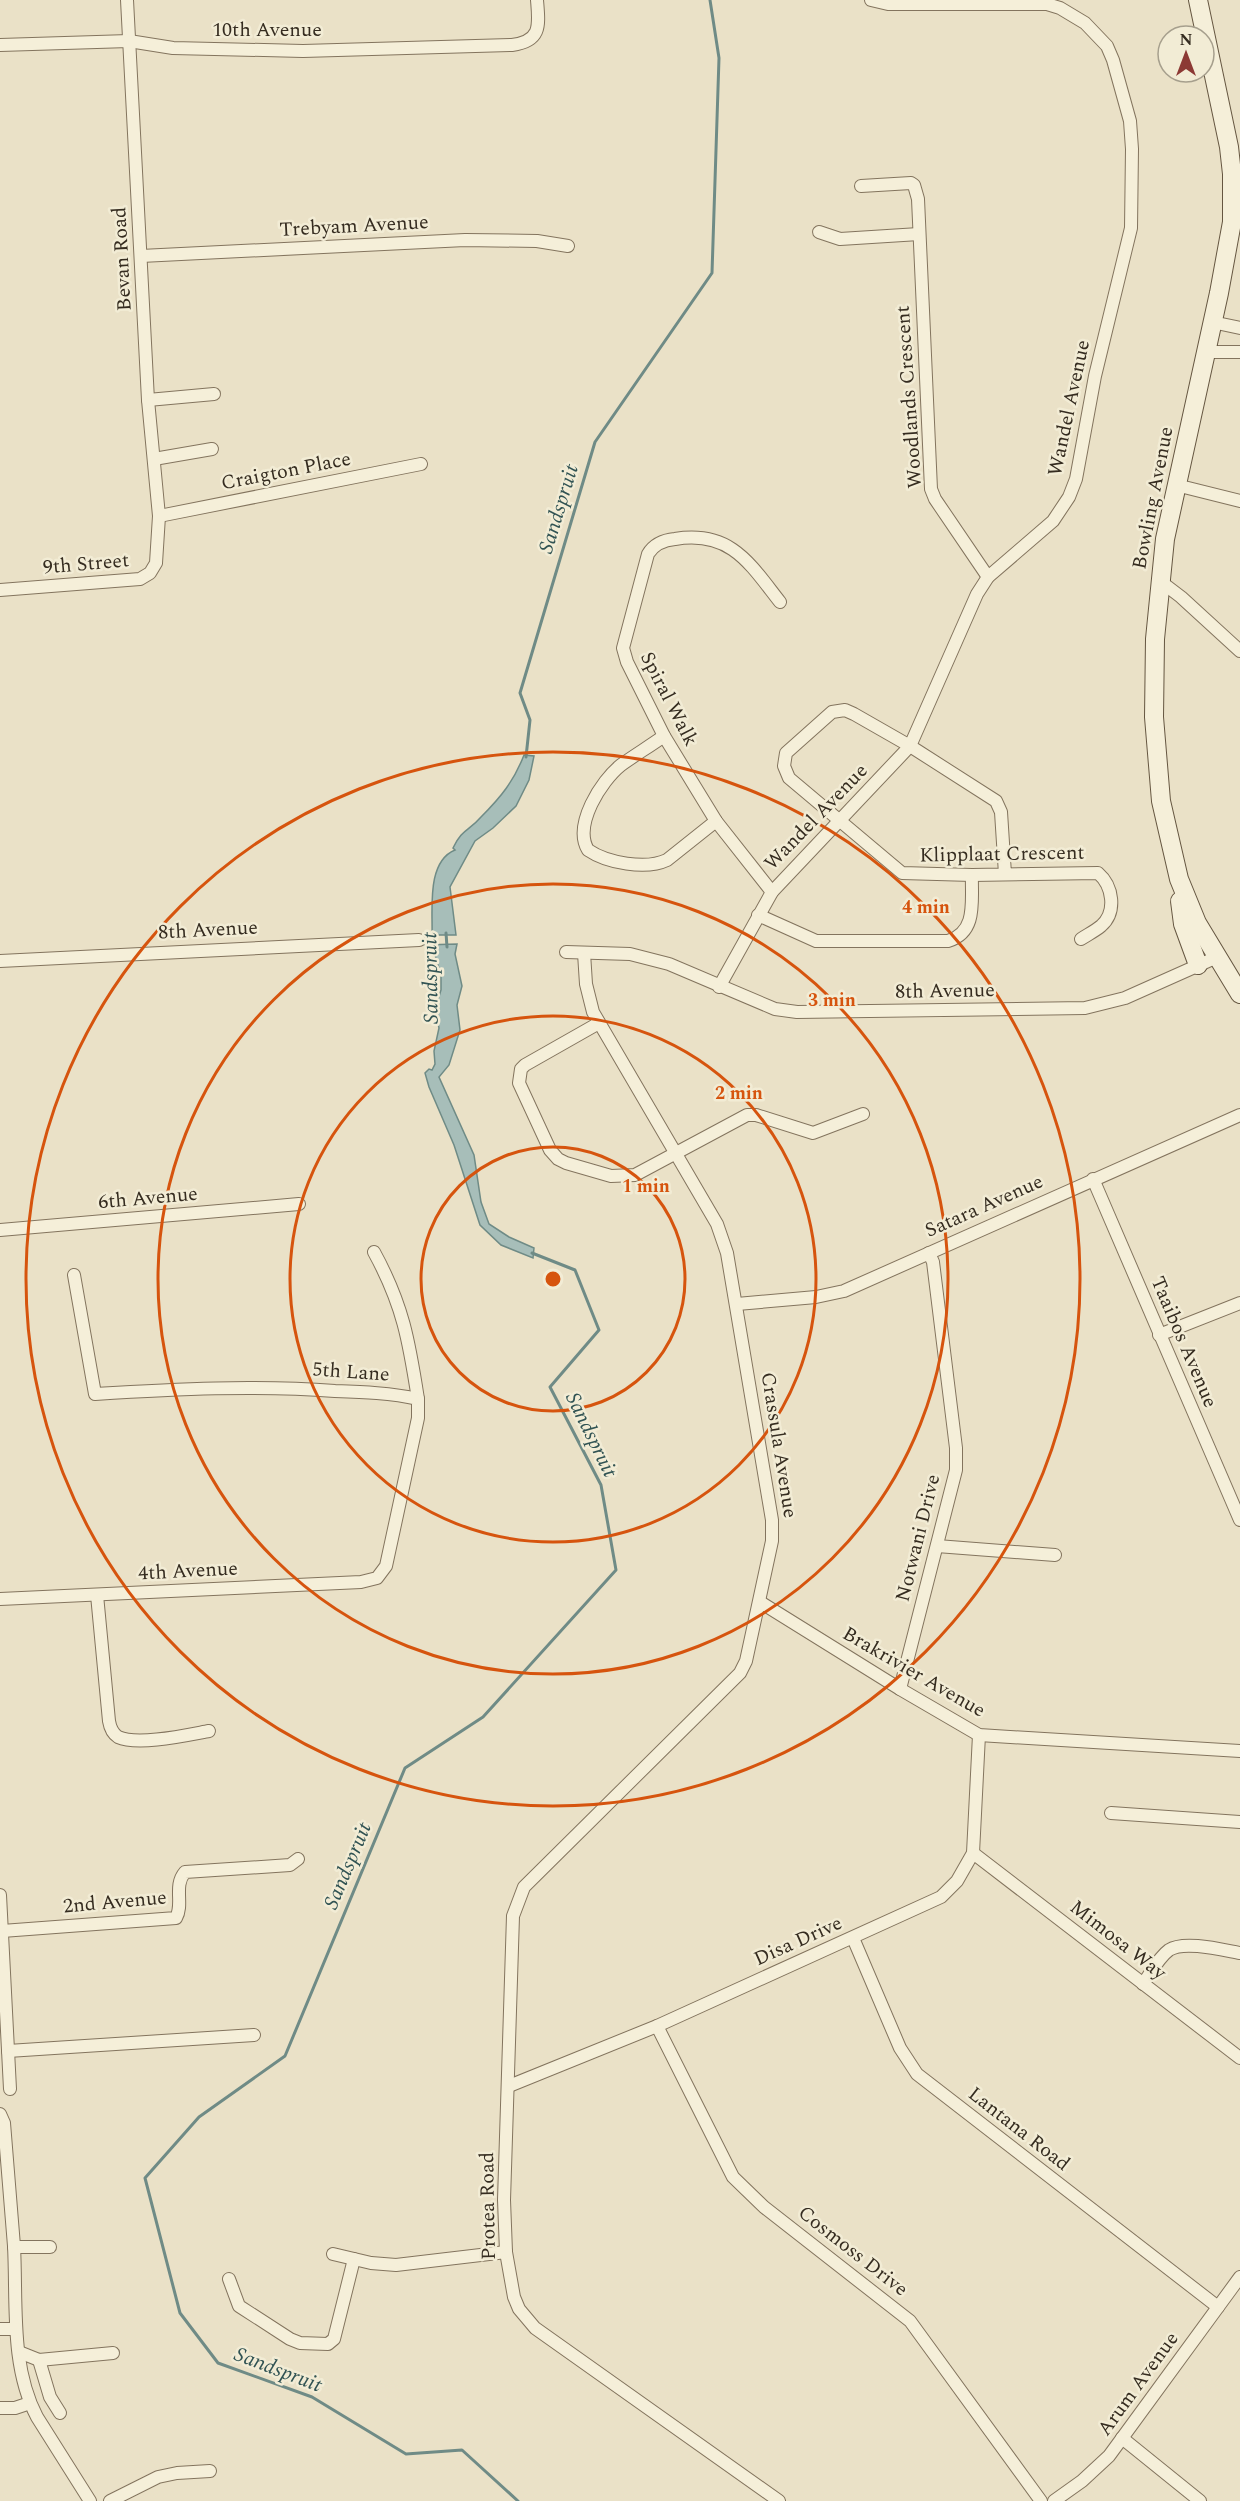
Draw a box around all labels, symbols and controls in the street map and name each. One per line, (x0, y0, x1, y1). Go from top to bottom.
street label: 10th Avenue (212, 15, 322, 45)
north arrow (1156, 24, 1216, 84)
text: N (1179, 28, 1193, 52)
street label: Bevan Road (104, 206, 140, 312)
street label: Trebyam Avenue (279, 207, 429, 245)
street label: Woodlands Crescent (888, 305, 930, 489)
street label: Wandel Avenue (1040, 337, 1098, 479)
street label: Bowling Avenue (1124, 424, 1182, 572)
street label: Craigton Place (218, 444, 354, 498)
water label: Sandspruit (530, 460, 588, 557)
street label: 9th Street (42, 545, 130, 583)
street label: Spiral Walk (632, 646, 706, 752)
street label: Wandel Avenue (757, 757, 875, 877)
street label: Klipplaat Crescent (919, 838, 1085, 870)
text: 4 min (902, 894, 950, 921)
street label: 8th Avenue (157, 912, 259, 948)
water label: Sandspruit (414, 932, 448, 1024)
street label: 8th Avenue (895, 975, 995, 1007)
text: 3 min (808, 987, 856, 1014)
text: 2 min (715, 1080, 763, 1107)
street label: Satara Avenue (920, 1167, 1048, 1245)
text: 1 min (622, 1173, 670, 1200)
street label: 6th Avenue (97, 1179, 199, 1217)
centre of rings (543, 1269, 563, 1289)
street label: Taaibos Avenue (1143, 1272, 1225, 1412)
street label: 5th Lane (311, 1354, 391, 1390)
street label: Crassula Avenue (753, 1370, 805, 1520)
water label: Sandspruit (557, 1387, 626, 1484)
street label: Notwani Drive (888, 1471, 948, 1605)
street label: 4th Avenue (137, 1553, 239, 1589)
street label: Brakrivier Avenue (837, 1619, 991, 1725)
water label: Sandspruit (315, 1817, 381, 1914)
street label: 2nd Avenue (62, 1883, 168, 1921)
street label: Mimosa Way (1063, 1893, 1174, 1988)
street label: Disa Drive (749, 1908, 847, 1974)
street label: Lantana Road (962, 2080, 1076, 2178)
street label: Protea Road (472, 2152, 504, 2260)
street label: Cosmoss Drive (791, 2198, 915, 2304)
street label: Arum Avenue (1090, 2326, 1186, 2442)
water label: Sandspruit (230, 2339, 327, 2401)

